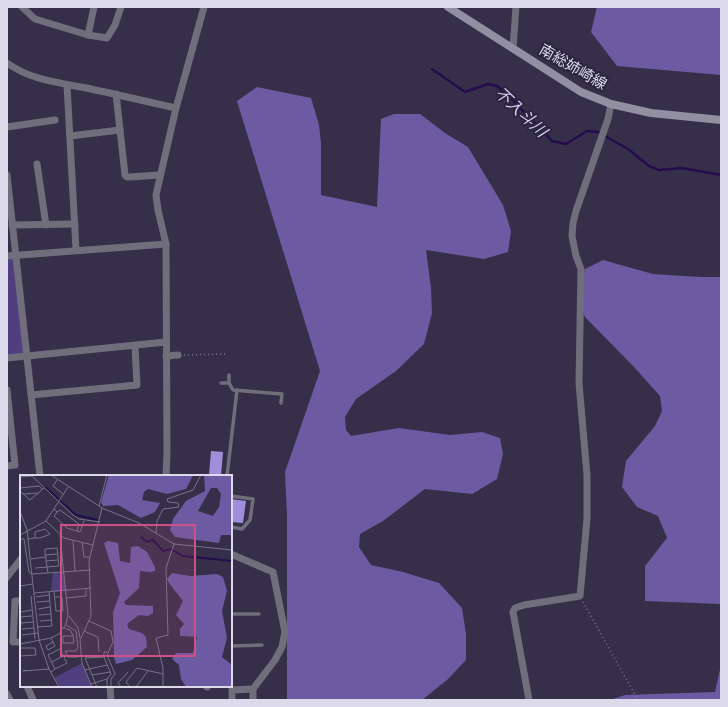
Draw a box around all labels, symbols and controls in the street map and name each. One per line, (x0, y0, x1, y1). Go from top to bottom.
street label: 南総姉崎線 (536, 40, 610, 94)
water label: 不入斗川 (491, 83, 552, 142)
inset map (20, 475, 232, 687)

